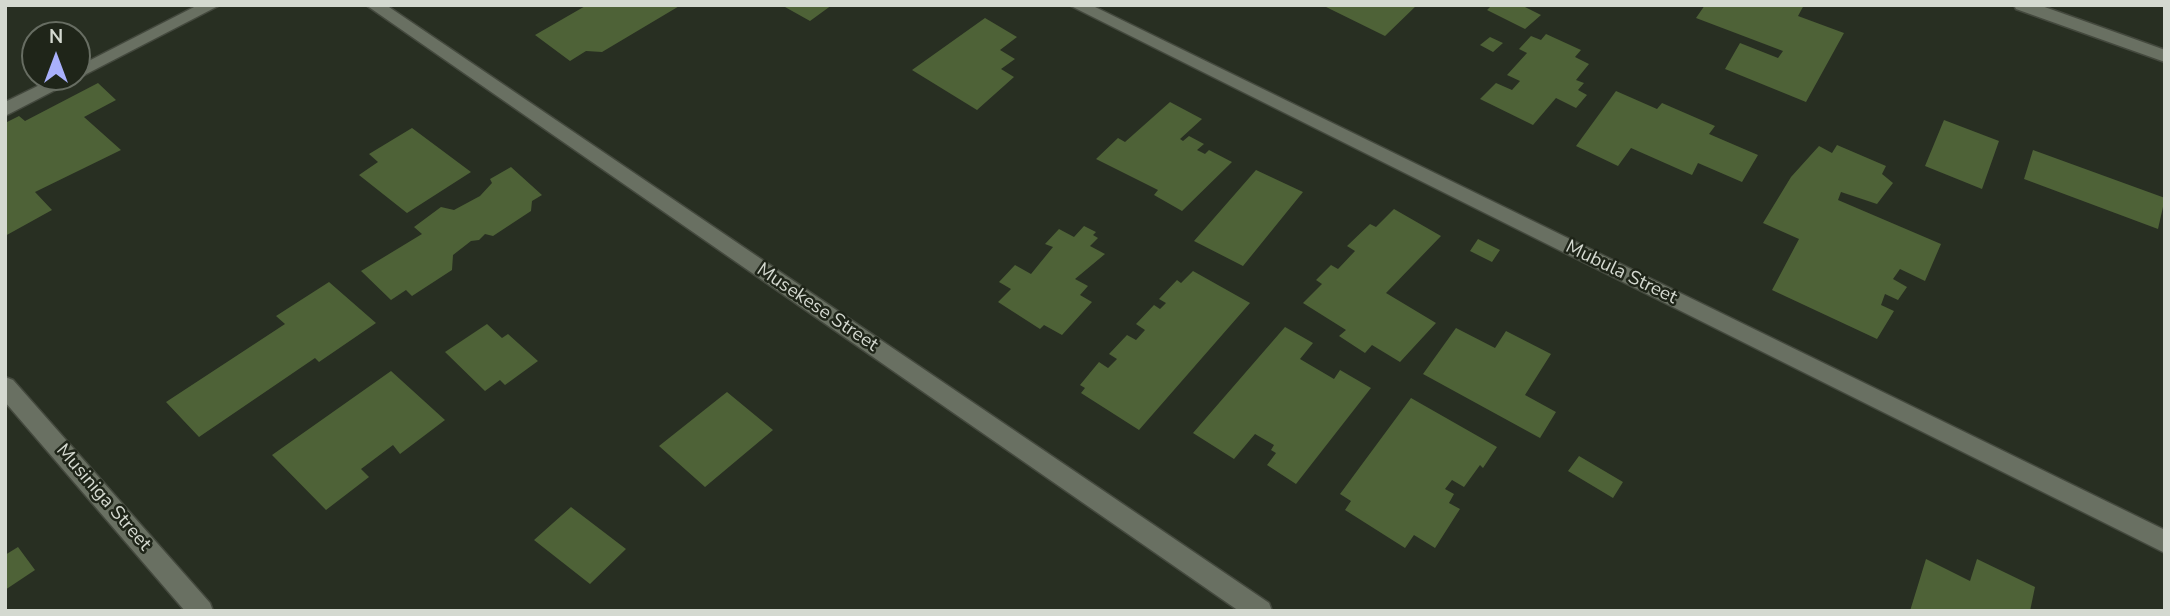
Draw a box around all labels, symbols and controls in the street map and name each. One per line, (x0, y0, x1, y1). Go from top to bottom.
north arrow (21, 21, 91, 91)
text: N (49, 24, 63, 50)
street label: Mubula Street (1562, 236, 1680, 310)
street label: Musekese Street (752, 259, 882, 357)
street label: Musiniga Street (51, 440, 155, 556)

